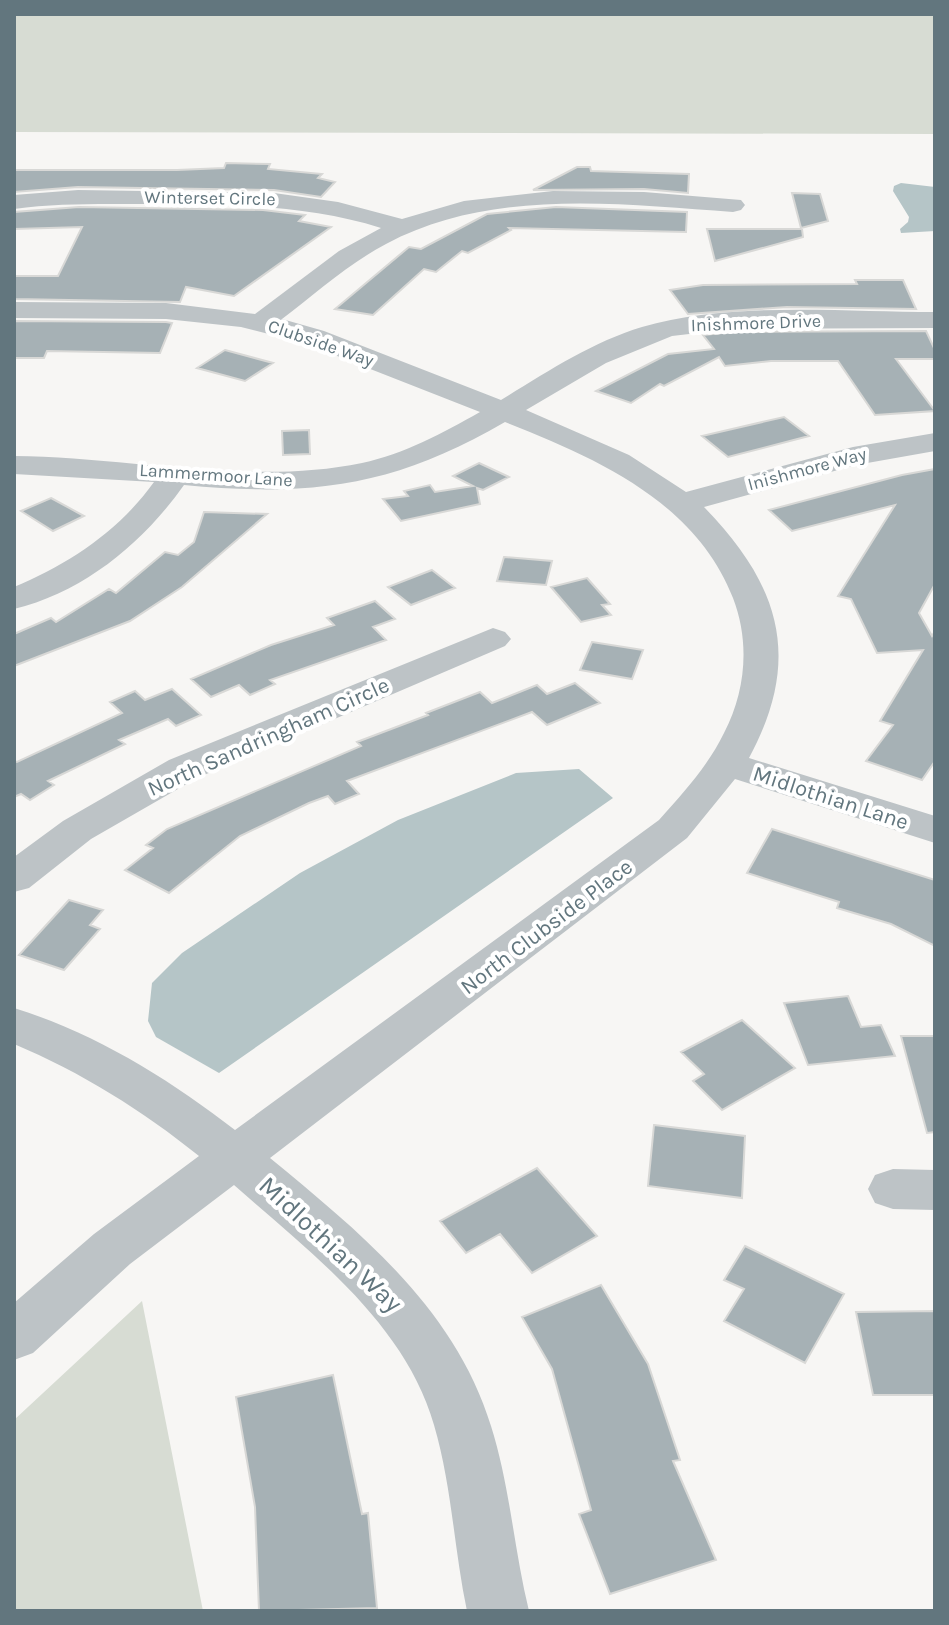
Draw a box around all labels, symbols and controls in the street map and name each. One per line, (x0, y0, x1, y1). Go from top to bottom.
street label: Winterset Circle (144, 186, 276, 210)
street label: Inishmore Drive (690, 310, 822, 336)
street label: Clubside Way (265, 315, 377, 372)
street label: Inishmore Way (745, 442, 869, 495)
street label: Lammermoor Lane (139, 459, 293, 491)
street label: North Sandringham Circle (144, 672, 393, 802)
street label: Midlothian Lane (750, 761, 912, 835)
street label: North Clubside Place (455, 854, 638, 1000)
street label: Midlothian Way (252, 1170, 409, 1319)

